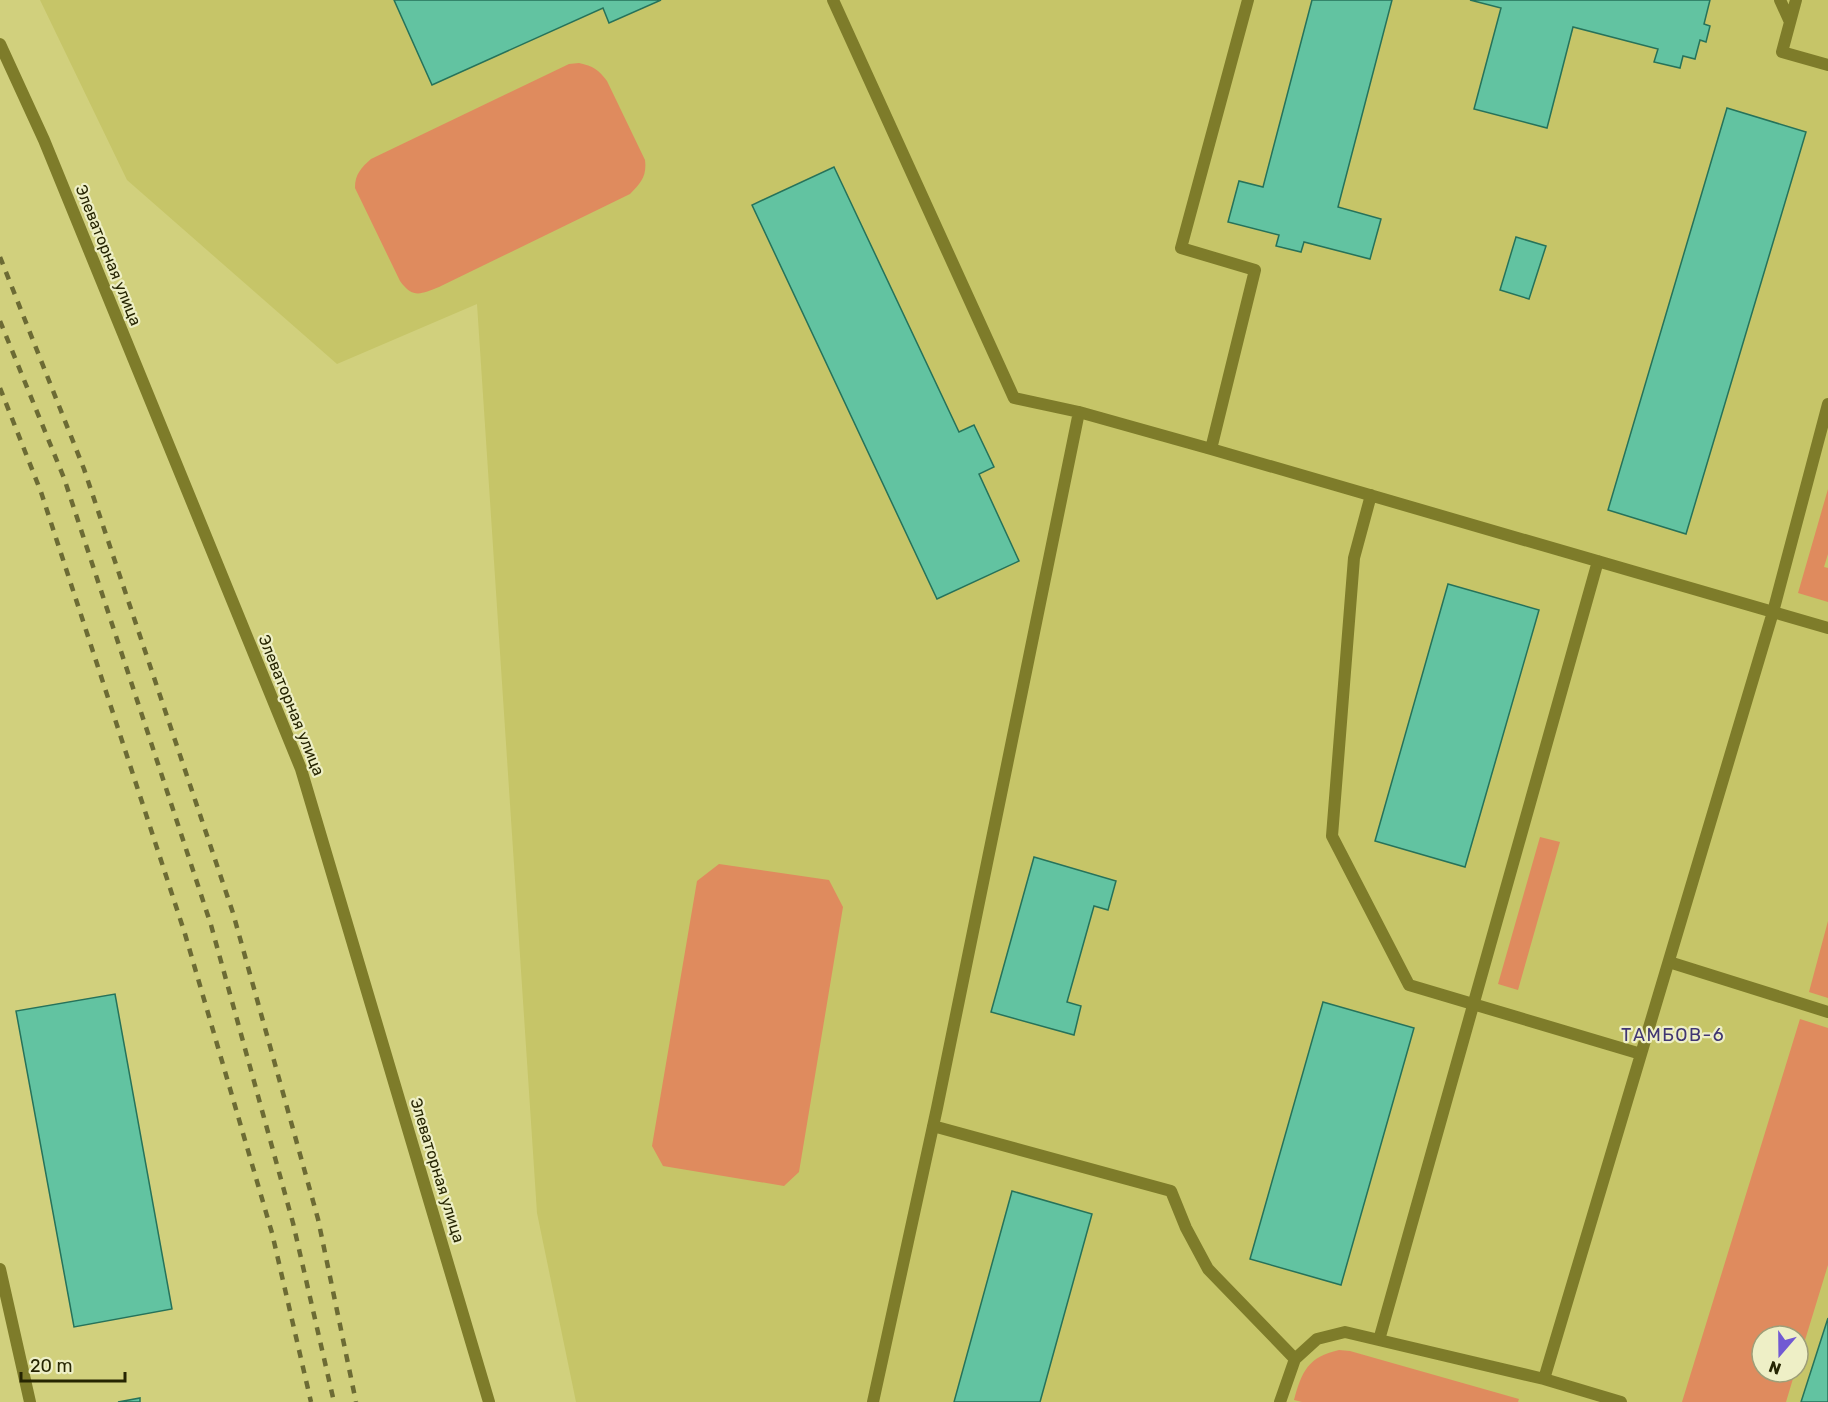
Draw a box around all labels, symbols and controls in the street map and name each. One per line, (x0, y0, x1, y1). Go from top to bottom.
street label: Элеваторная улица (72, 182, 145, 328)
street label: Элеваторная улица (255, 632, 328, 778)
district label: ТАМБОВ-6 (1621, 1024, 1725, 1046)
street label: Элеваторная улица (406, 1096, 469, 1245)
north arrow (1750, 1324, 1810, 1384)
scale bar (21, 1345, 124, 1383)
text: 20 m (30, 1355, 72, 1377)
text: N (1766, 1357, 1784, 1379)

